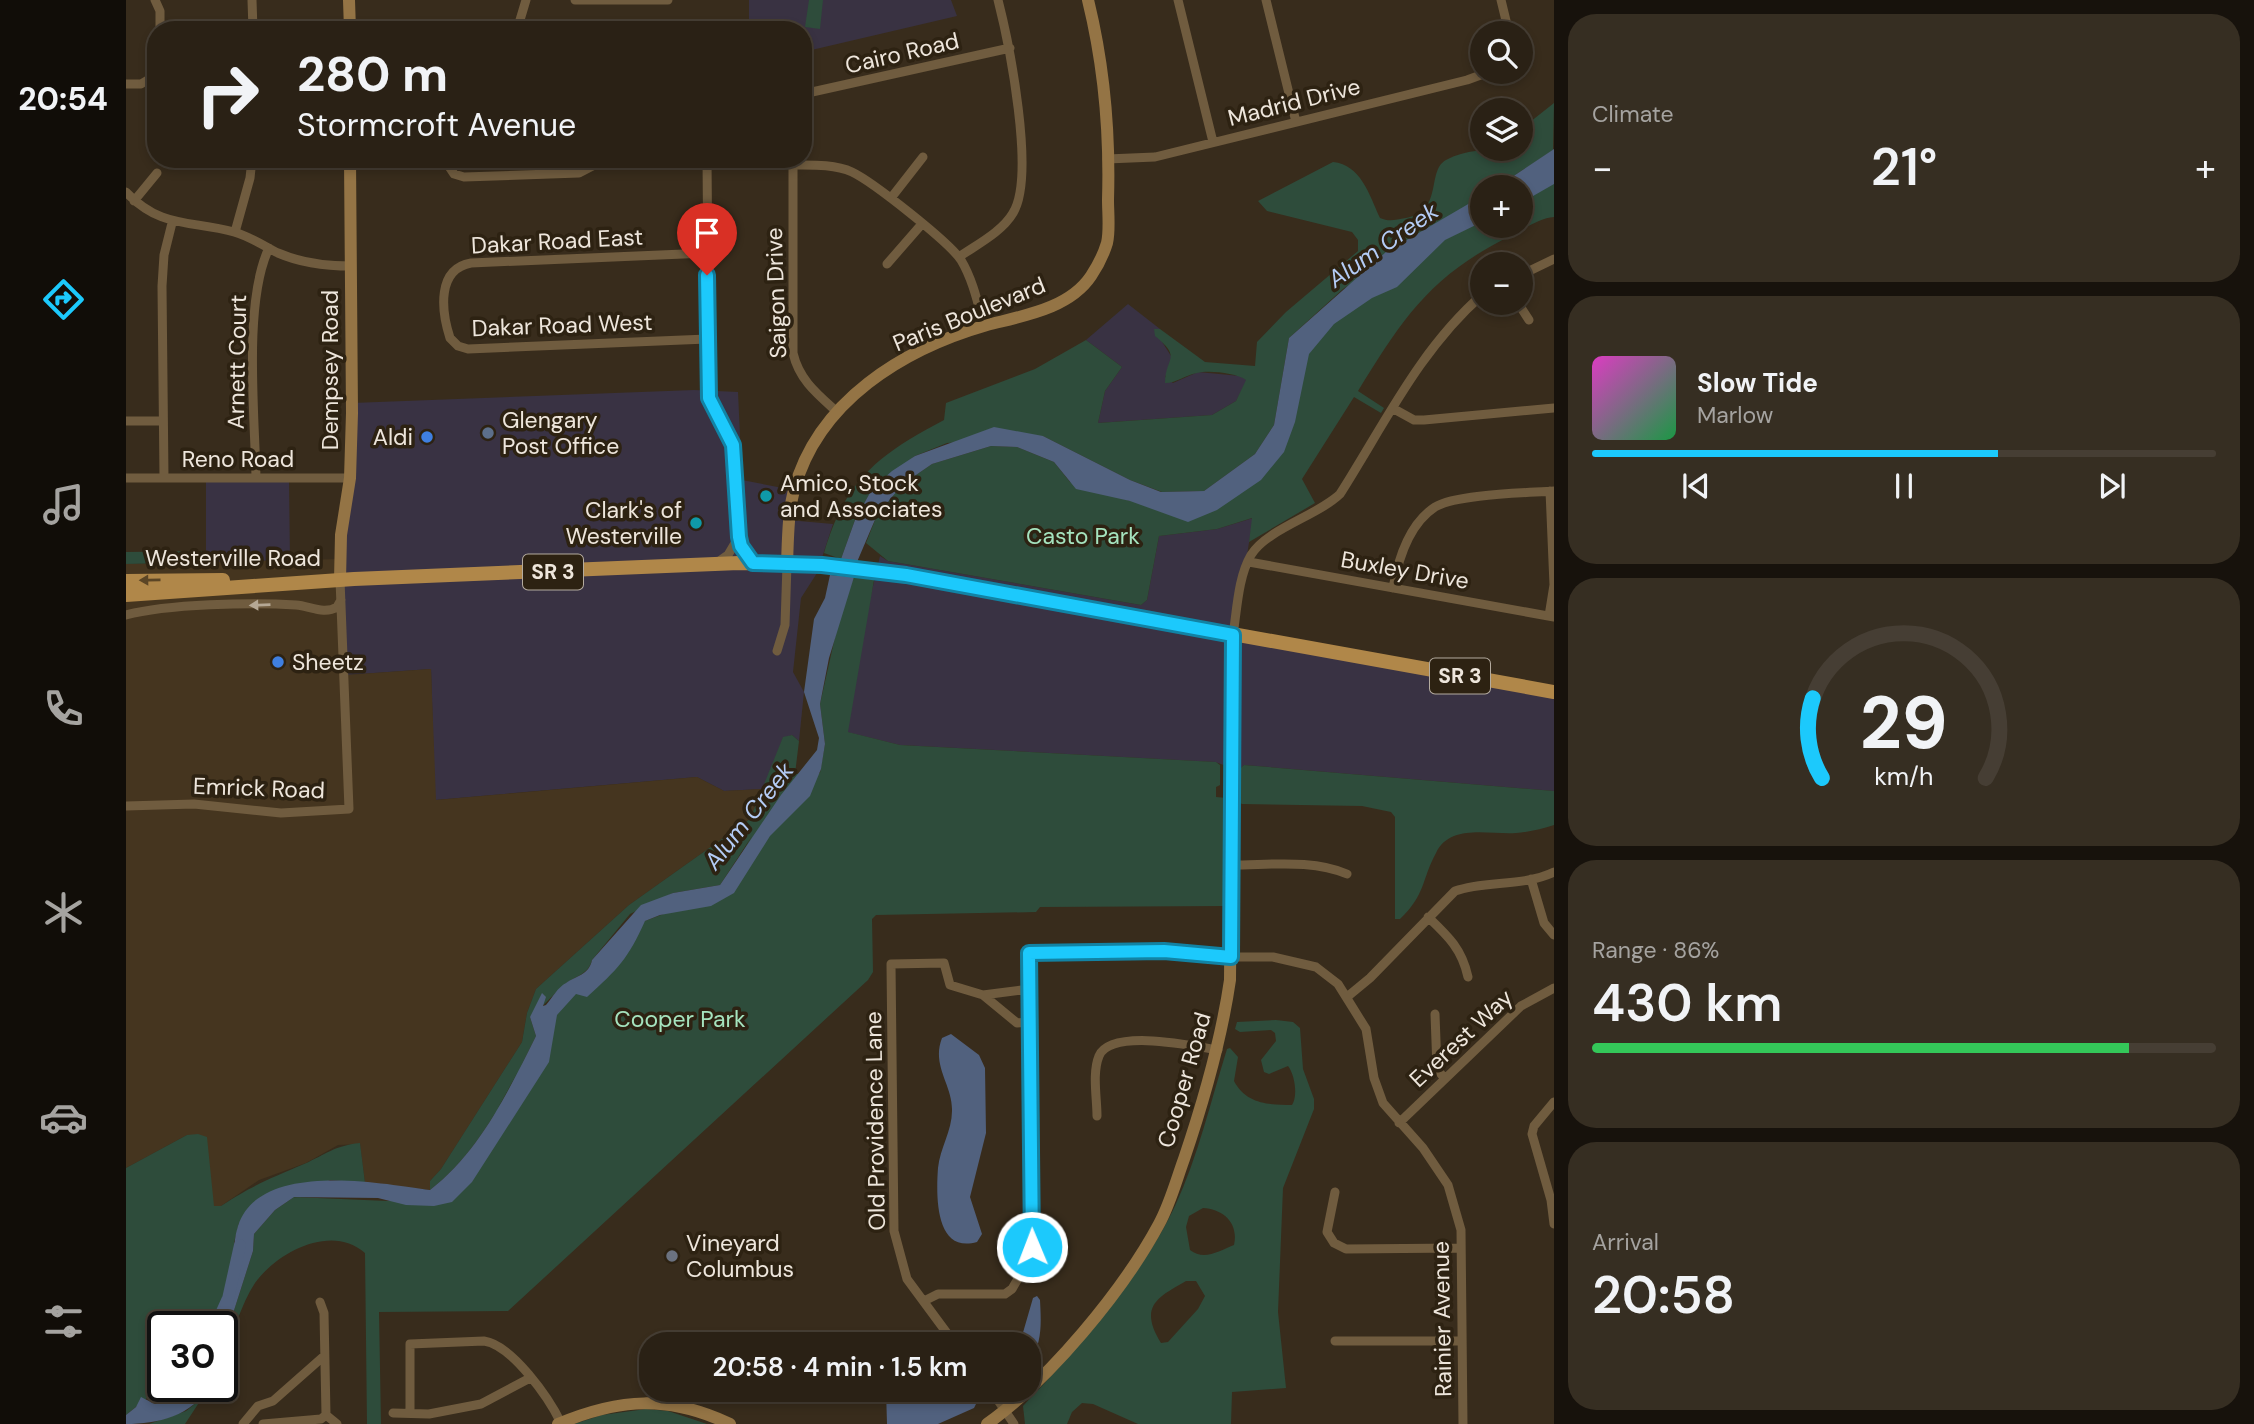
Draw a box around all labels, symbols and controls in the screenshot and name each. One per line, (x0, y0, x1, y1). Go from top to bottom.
map controls (1470, 21, 1533, 315)
button: search (1470, 21, 1533, 84)
street label: Cairo Road (842, 25, 962, 81)
text: 280 m (297, 42, 448, 106)
icon: right (182, 49, 273, 140)
street label: Madrid Drive (1225, 71, 1363, 133)
text: 20:54 (18, 78, 108, 120)
button: layers (1470, 98, 1533, 161)
text: Climate (1592, 99, 1674, 129)
text: Stormcroft Avenue (297, 104, 576, 146)
text: 21° (1871, 133, 1937, 201)
text: − (1592, 143, 1613, 193)
text: + (2195, 143, 2216, 193)
button: + (1470, 175, 1533, 238)
water label: Alum Creek (1320, 195, 1445, 295)
pin (677, 203, 737, 275)
icon: arrive (688, 214, 726, 252)
street label: Dakar Road East (470, 222, 644, 260)
street label: Saigon Drive (759, 227, 793, 359)
button: − (1470, 252, 1533, 315)
street label: Paris Boulevard (888, 270, 1050, 358)
icon: directions (39, 275, 88, 324)
street label: Dempsey Road (315, 290, 345, 450)
street label: Arnett Court (221, 294, 253, 430)
street label: Dakar Road West (471, 307, 653, 343)
text: Slow Tide (1697, 366, 1818, 400)
text: Marlow (1697, 400, 1773, 430)
place label: Glengary Post Office (502, 405, 619, 461)
place label: Aldi (373, 422, 413, 452)
marker: Glengary Post Office (480, 425, 496, 441)
marker: Aldi (419, 429, 435, 445)
street label: Reno Road (182, 444, 294, 474)
icon: previous (1677, 467, 1715, 505)
icon: pause (1885, 467, 1923, 505)
icon: next (2093, 467, 2131, 505)
place label: Amico, Stock and Associates (780, 468, 942, 524)
icon: music (39, 480, 88, 529)
marker: Amico, Stock and Associates (758, 488, 774, 504)
place label: Clark's of Westerville (566, 495, 682, 551)
marker: Clark's of Westerville (688, 515, 704, 531)
park label: Casto Park (1026, 521, 1140, 551)
street label: Westerville Road (145, 543, 321, 573)
street label: Buxley Drive (1339, 544, 1471, 596)
road number: SR 3 (523, 554, 583, 590)
one-way arrow (138, 574, 160, 586)
one-way arrow (248, 599, 270, 610)
place label: Sheetz (292, 647, 364, 677)
marker: Sheetz (270, 654, 286, 670)
road number: SR 3 (1430, 658, 1490, 694)
text: 29 (1860, 676, 1948, 771)
icon: phone (39, 684, 88, 733)
water label: Alum Creek (696, 755, 801, 877)
text: km/h (1874, 760, 1934, 793)
street label: Emrick Road (193, 771, 325, 805)
icon: climate (39, 888, 88, 937)
text: Range · 86% (1592, 935, 1719, 965)
text: 430 km (1592, 969, 1782, 1037)
street label: Everest Way (1403, 982, 1519, 1094)
park label: Cooper Park (614, 1004, 746, 1034)
street label: Cooper Road (1150, 1009, 1218, 1151)
street label: Old Providence Lane (858, 1011, 892, 1231)
icon: car (39, 1093, 88, 1142)
position arrow (995, 1210, 1069, 1284)
text: Arrival (1592, 1227, 1659, 1257)
place label: Vineyard Columbus (686, 1228, 794, 1284)
street label: Rainier Avenue (1426, 1241, 1458, 1397)
marker: Vineyard Columbus (664, 1248, 680, 1264)
text: 20:58 (1592, 1261, 1735, 1329)
icon: filters (39, 1297, 88, 1346)
speed limit sign: 30 (147, 1311, 238, 1402)
text: 20:58 · 4 min · 1.5 km (713, 1350, 967, 1384)

